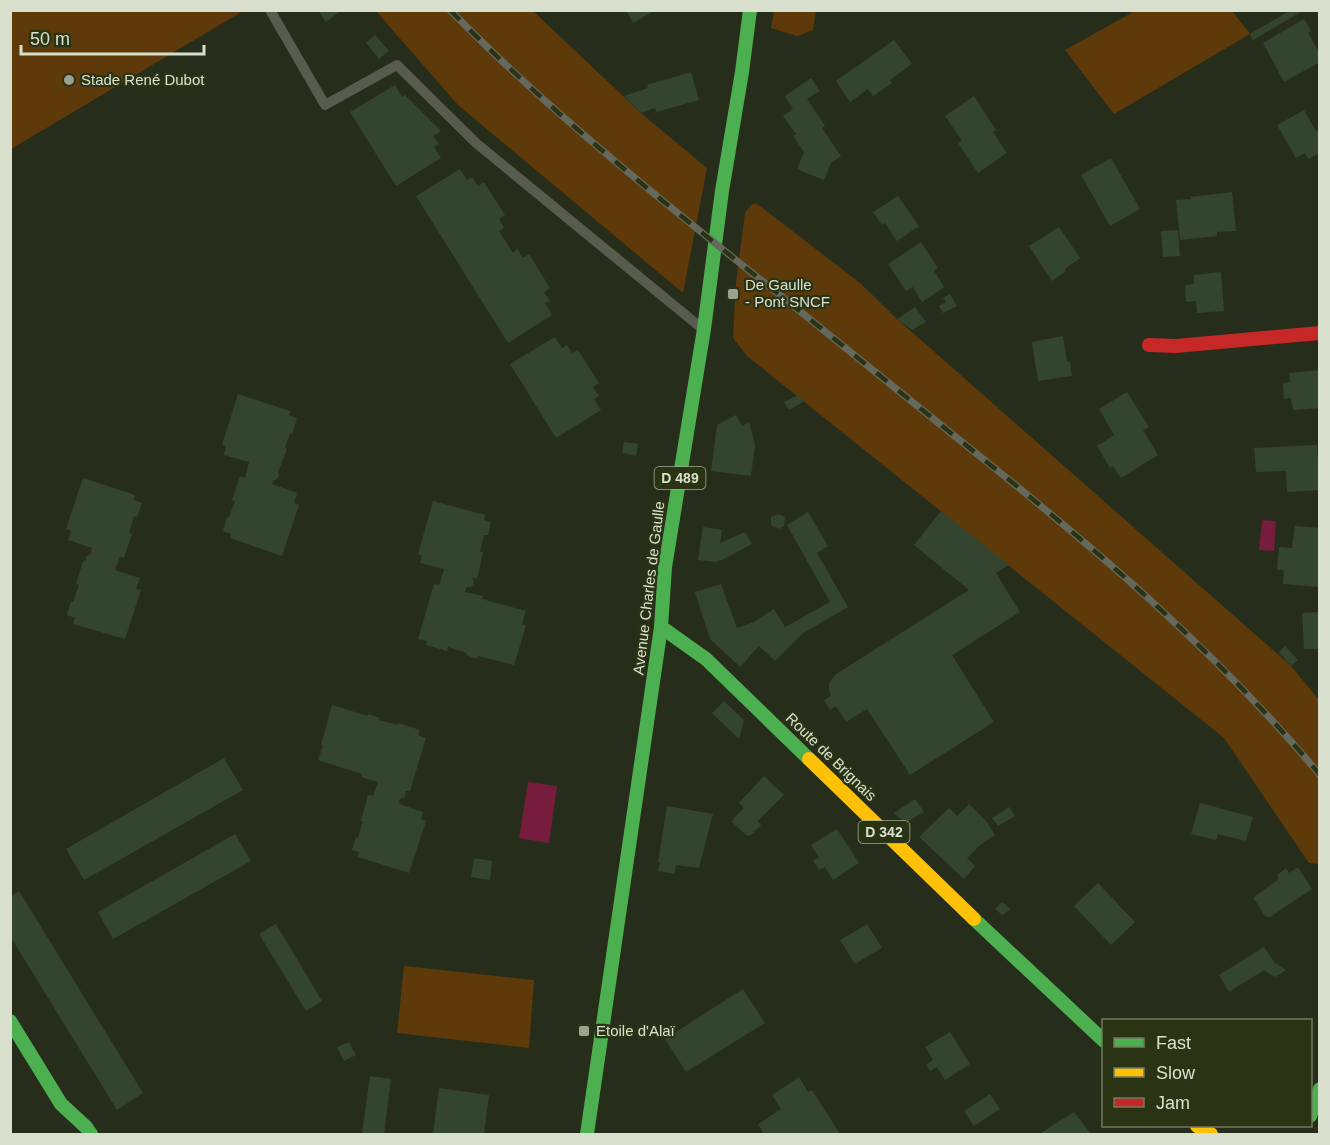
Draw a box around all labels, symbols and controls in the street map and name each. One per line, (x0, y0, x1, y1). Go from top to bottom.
scale bar (21, 18, 204, 56)
text: 50 m (30, 29, 70, 49)
place label: Stade René Dubot (81, 71, 205, 88)
marker: Stade René Dubot (62, 73, 76, 87)
place label: De Gaulle - Pont SNCF (745, 276, 830, 310)
marker: De Gaulle - Pont SNCF (726, 287, 740, 301)
road number: D 489 (654, 467, 706, 489)
street label: Avenue Charles de Gaulle (629, 500, 668, 676)
street label: Route de Brignais (783, 709, 880, 804)
road number: D 342 (858, 821, 910, 843)
legend (1102, 1019, 1312, 1127)
place label: Etoile d'Alaï (596, 1022, 676, 1039)
marker: Etoile d'Alaï (577, 1024, 591, 1038)
text: Fast (1156, 1033, 1191, 1053)
text: Slow (1156, 1063, 1196, 1083)
text: Jam (1156, 1093, 1190, 1113)

